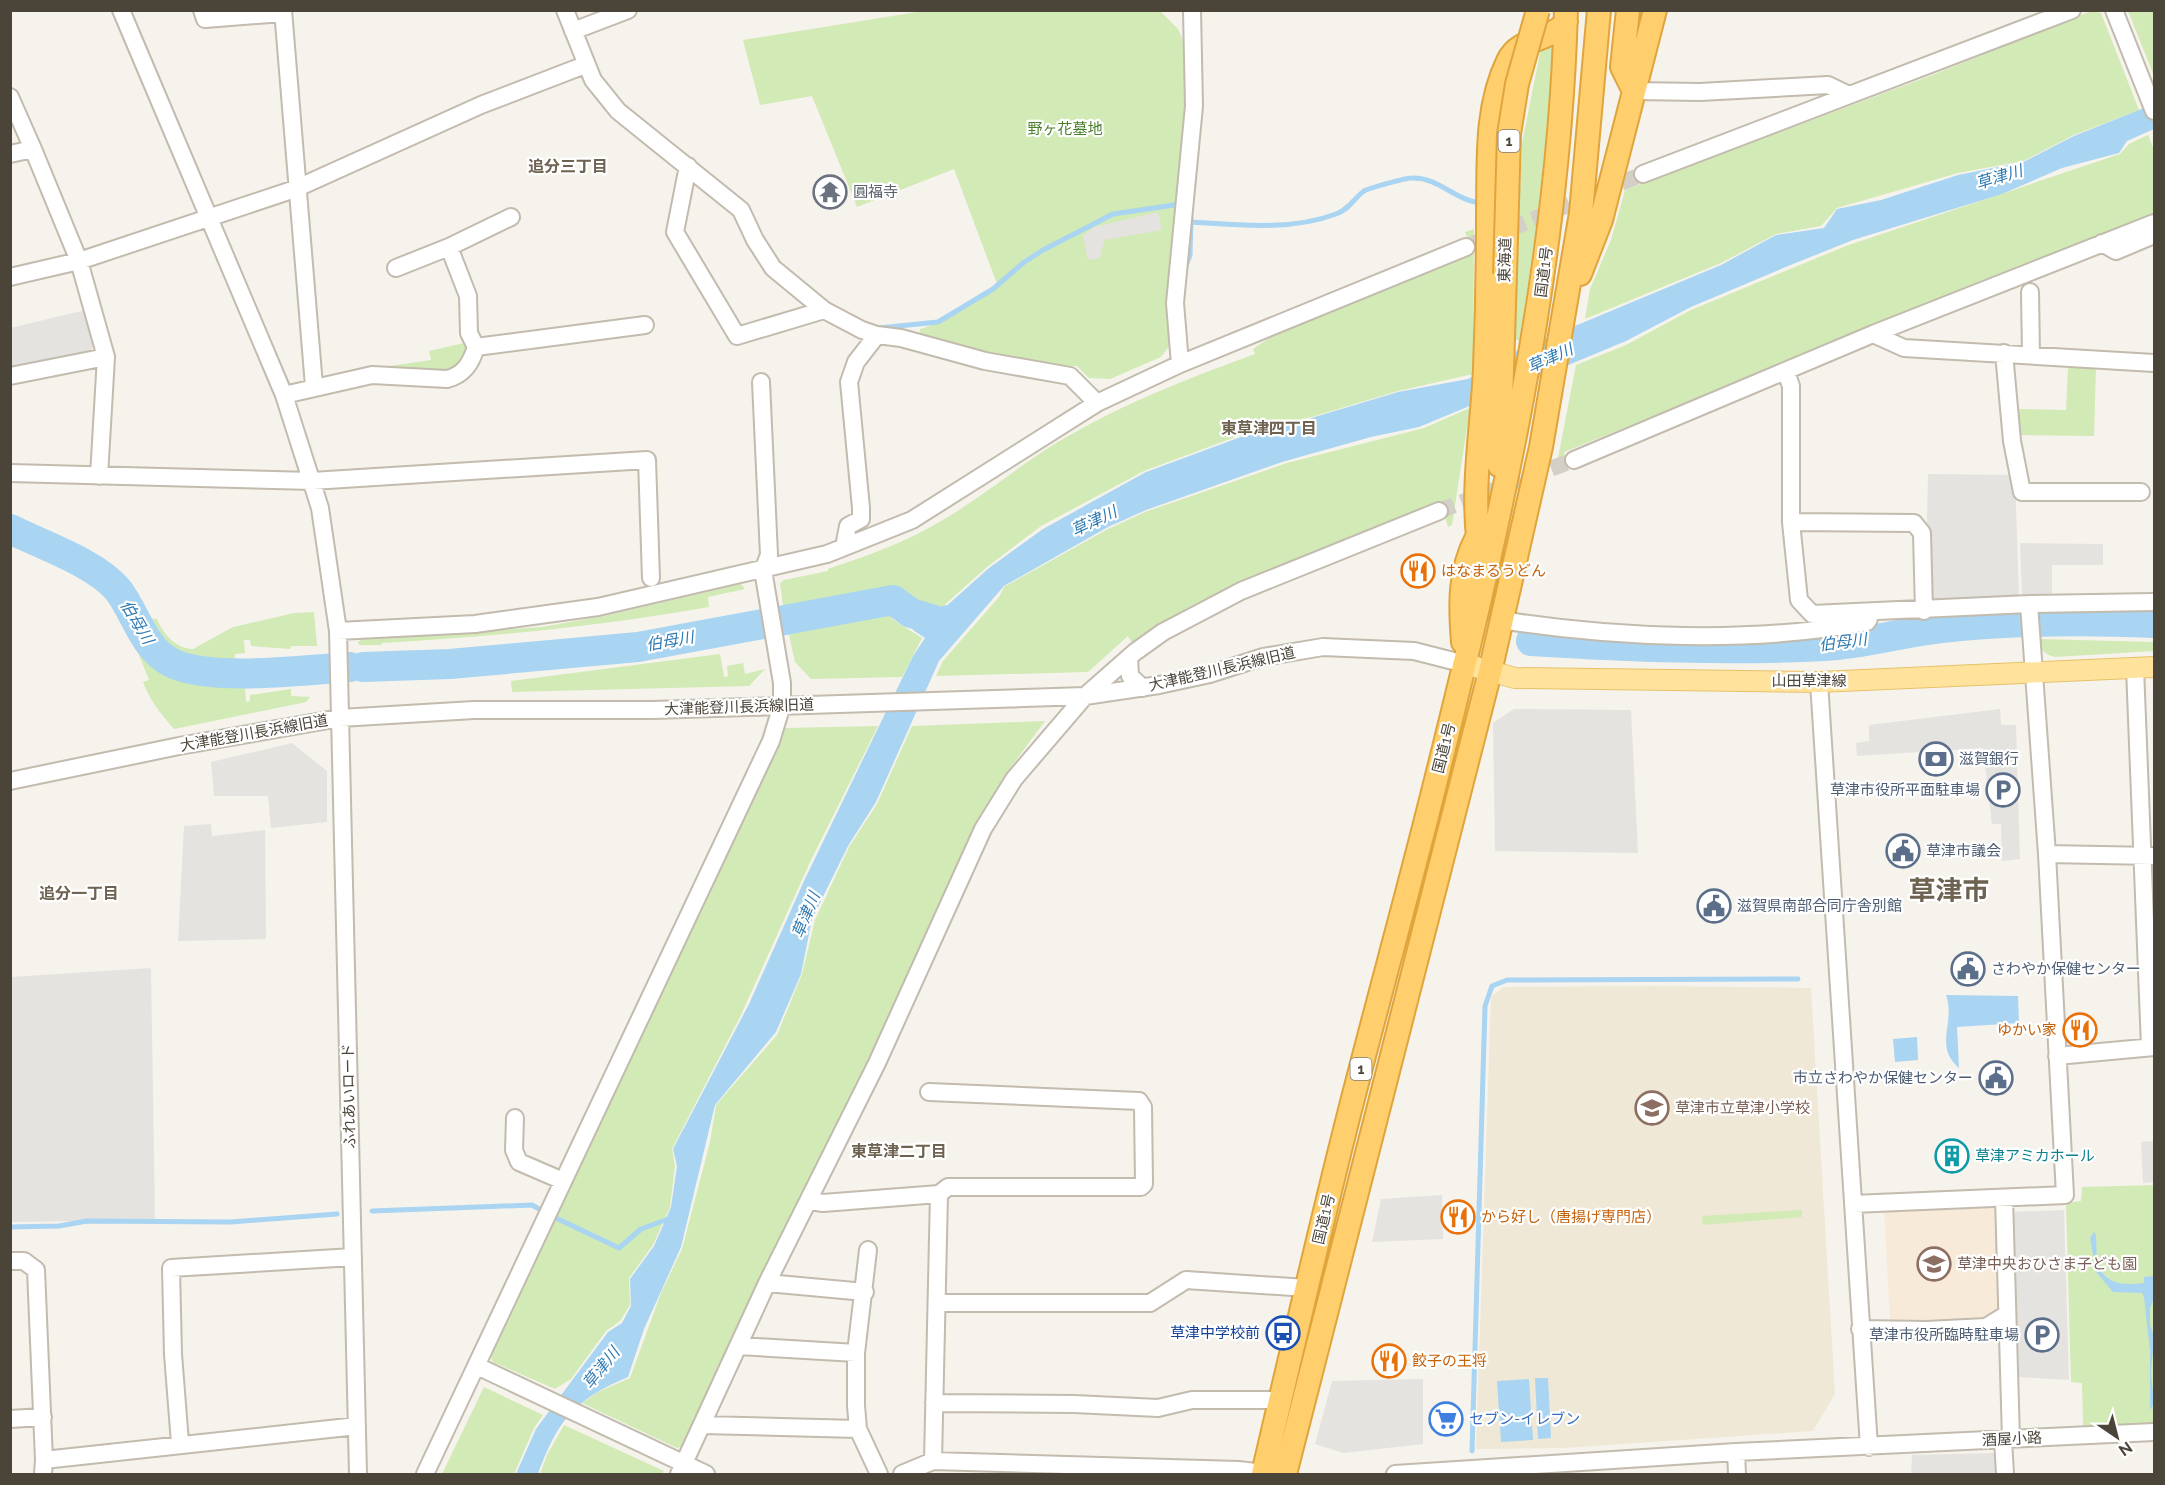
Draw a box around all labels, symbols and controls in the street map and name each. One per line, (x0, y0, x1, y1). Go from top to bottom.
park label: 野ヶ花墓地 (1027, 120, 1103, 138)
road number: 1 (1498, 130, 1520, 152)
district label: 追分三丁目 (528, 157, 608, 176)
water label: 草津川 (1973, 160, 2027, 193)
temple icon: 圓福寺 (812, 174, 848, 210)
place label: 圓福寺 (853, 183, 898, 201)
street label: 東海道 (1496, 237, 1514, 283)
street label: 国道1号 (1532, 245, 1556, 299)
water label: 草津川 (1524, 339, 1578, 376)
district label: 東草津四丁目 (1221, 419, 1317, 438)
water label: 草津川 (1068, 501, 1122, 540)
restaurant icon: はなまるうどん (1400, 553, 1436, 589)
place label: はなまるうどん (1441, 562, 1546, 580)
water label: 伯母川 (116, 597, 159, 649)
water label: 伯母川 (645, 627, 697, 655)
water label: 伯母川 (1818, 629, 1870, 654)
street label: 大津能登川長浜線旧道 (1147, 643, 1297, 695)
street label: 山田草津線 (1771, 672, 1847, 690)
street label: 大津能登川長浜線旧道 (664, 695, 814, 719)
street label: 大津能登川長浜線旧道 (179, 711, 329, 755)
street label: 国道1号 (1429, 721, 1459, 775)
bank icon: 滋賀銀行 (1918, 741, 1954, 777)
place label: 滋賀銀行 (1959, 750, 2019, 768)
parking icon: 草津市役所平面駐車場 (1985, 772, 2021, 808)
place label: 草津市役所平面駐車場 (1830, 781, 1980, 799)
public building icon: 草津市議会 (1885, 833, 1921, 869)
place label: 草津市議会 (1926, 842, 2001, 860)
district label: 草津市 (1909, 875, 1990, 906)
district label: 追分一丁目 (39, 884, 119, 903)
water label: 草津川 (788, 887, 825, 941)
public building icon: 滋賀県南部合同庁舎別館 (1696, 888, 1732, 924)
place label: 滋賀県南部合同庁舎別館 (1737, 897, 1902, 915)
public building icon: さわやか保健センター (1950, 951, 1986, 987)
place label: さわやか保健センター (1991, 960, 2141, 978)
restaurant icon: ゆかい家 (2062, 1012, 2098, 1048)
place label: ゆかい家 (1997, 1021, 2057, 1039)
street label: ふれあいロード (339, 1043, 359, 1149)
road number: 1 (1350, 1058, 1372, 1080)
public building icon: 市立さわやか保健センター (1978, 1060, 2014, 1096)
place label: 市立さわやか保健センター (1793, 1069, 1973, 1087)
school or university icon: 草津市立草津小学校 (1634, 1090, 1670, 1126)
place label: 草津市立草津小学校 (1675, 1099, 1810, 1117)
building icon: 草津アミカホール (1934, 1138, 1970, 1174)
district label: 東草津二丁目 (851, 1142, 947, 1161)
place label: 草津アミカホール (1975, 1147, 2095, 1165)
street label: 国道1号 (1309, 1192, 1339, 1246)
restaurant icon: から好し（唐揚げ専門店） (1440, 1199, 1476, 1235)
place label: から好し（唐揚げ専門店） (1481, 1208, 1661, 1226)
school or university icon: 草津中央おひさま子ども園 (1916, 1246, 1952, 1282)
place label: 草津中央おひさま子ども園 (1957, 1255, 2137, 1273)
bus stop icon: 草津中学校前 (1265, 1315, 1301, 1351)
parking icon: 草津市役所臨時駐車場 (2024, 1317, 2060, 1353)
place label: 草津中学校前 (1170, 1324, 1260, 1342)
place label: 草津市役所臨時駐車場 (1869, 1326, 2019, 1344)
water label: 草津川 (579, 1342, 625, 1393)
restaurant icon: 餃子の王将 (1371, 1343, 1407, 1379)
place label: 餃子の王将 (1412, 1352, 1487, 1370)
supermarket icon: セブン-イレブン (1428, 1401, 1464, 1437)
north arrow (2087, 1407, 2147, 1467)
place label: セブン-イレブン (1469, 1410, 1580, 1428)
street label: 酒屋小路 (1982, 1428, 2042, 1450)
text: N (2115, 1438, 2136, 1460)

